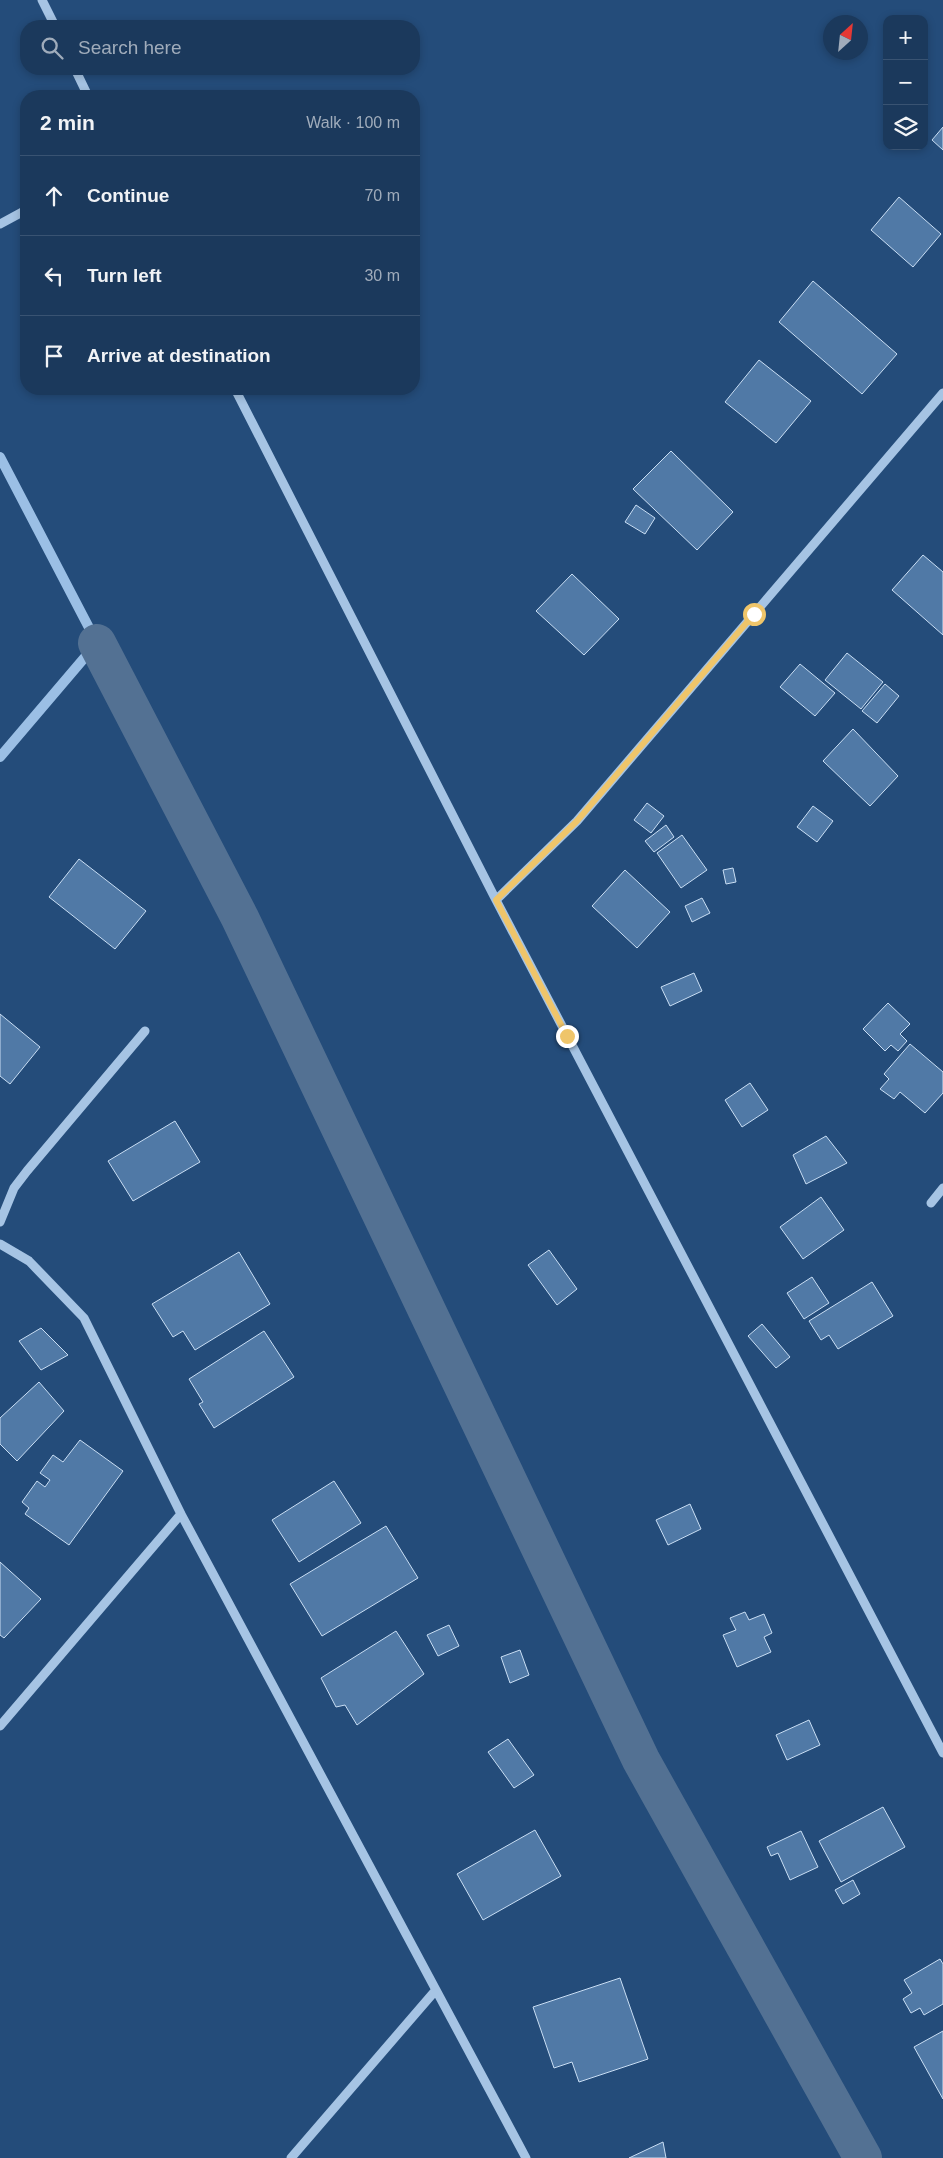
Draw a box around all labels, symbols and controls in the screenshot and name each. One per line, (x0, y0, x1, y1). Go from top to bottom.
north arrow (823, 15, 868, 60)
map controls (883, 15, 928, 150)
button: + (883, 15, 928, 60)
search box (20, 20, 420, 75)
icon: search (38, 34, 66, 62)
text: Search here (78, 37, 182, 58)
button: − (883, 60, 928, 105)
button: layers (883, 105, 928, 150)
text: 2 min (40, 111, 95, 134)
text: Walk · 100 m (306, 114, 400, 131)
icon: ahead (40, 182, 68, 210)
text: Continue (87, 185, 169, 206)
text: 70 m (364, 187, 400, 204)
icon: left (40, 262, 68, 290)
text: Turn left (87, 265, 162, 286)
text: 30 m (364, 267, 400, 284)
icon: arrive (40, 342, 68, 370)
text: Arrive at destination (87, 345, 271, 366)
route start (743, 603, 766, 626)
route end (556, 1025, 579, 1048)

